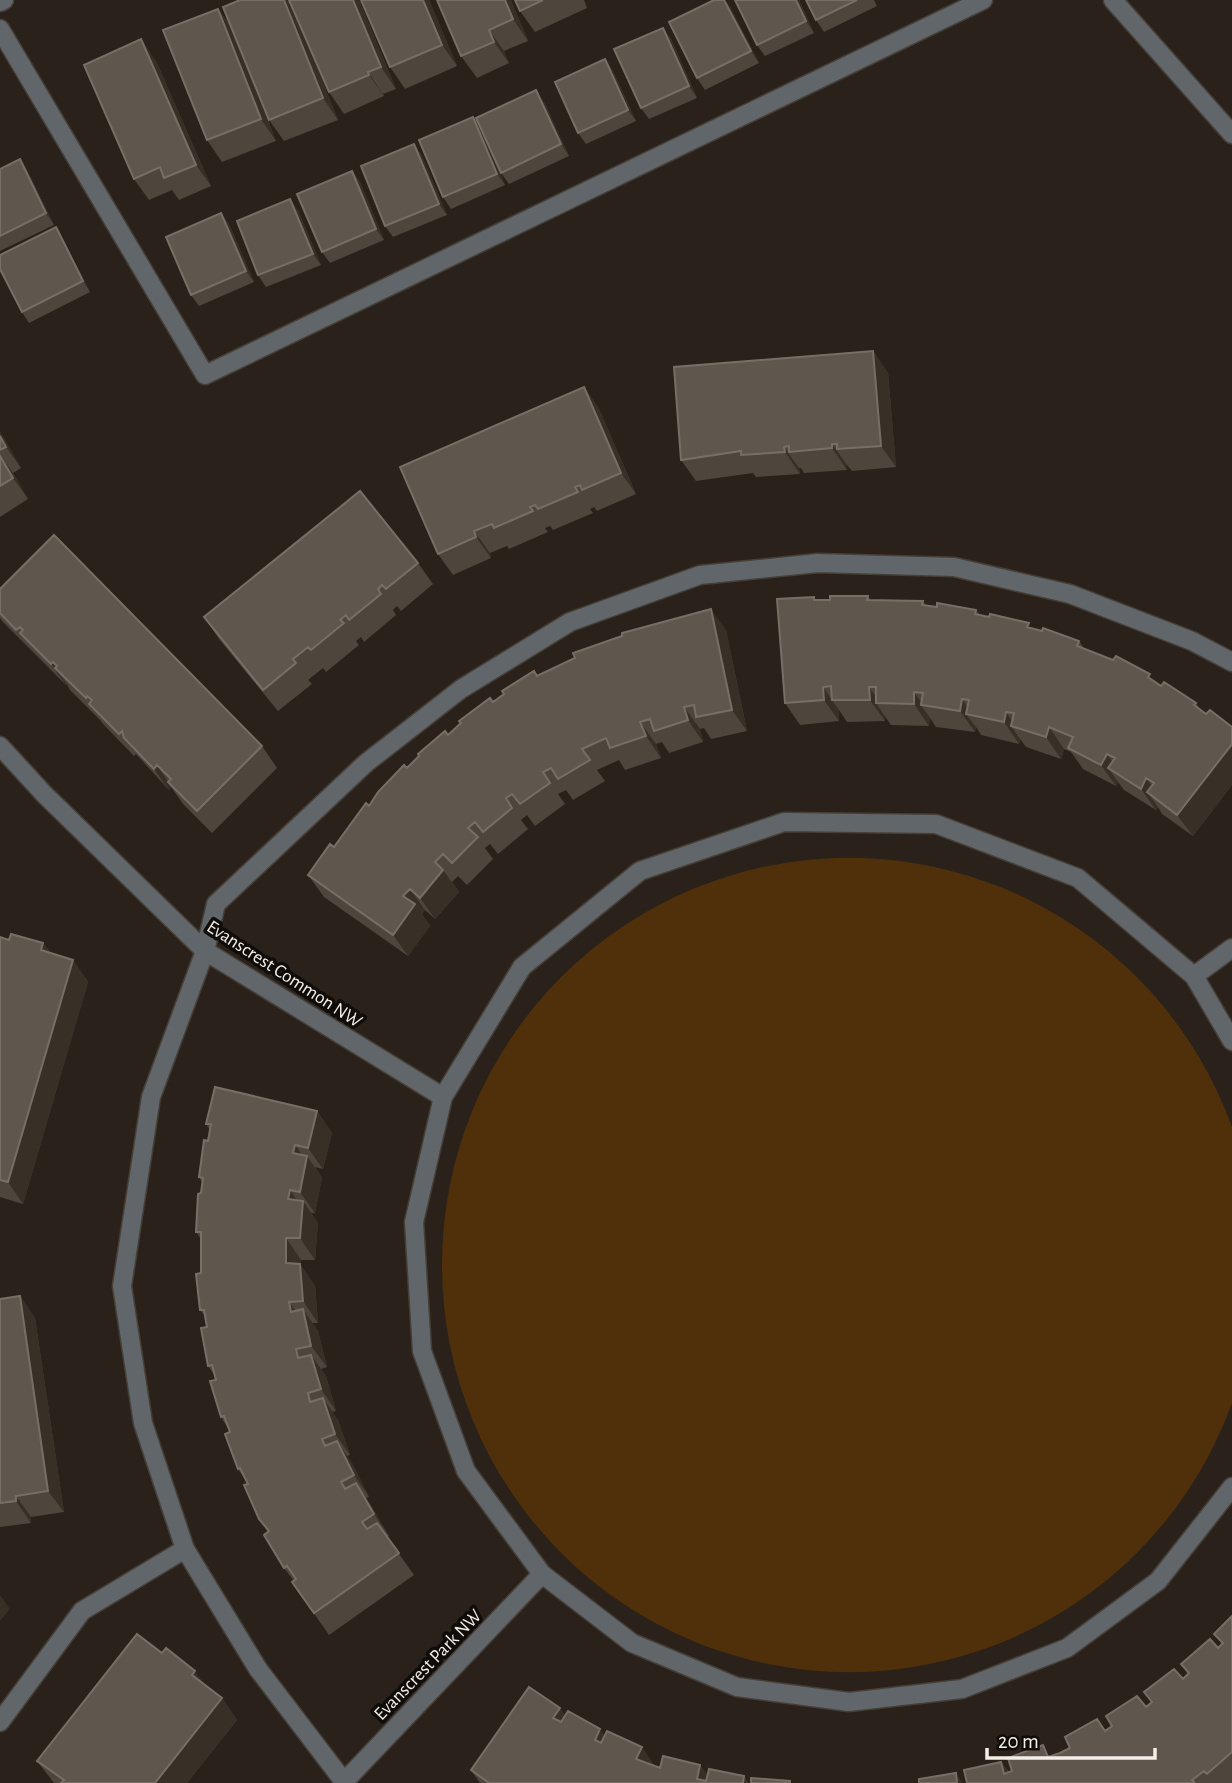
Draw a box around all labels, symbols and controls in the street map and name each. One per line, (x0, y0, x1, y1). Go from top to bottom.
street label: Evanscrest Common NW (203, 917, 365, 1031)
street label: Evanscrest Park NW (371, 1606, 485, 1724)
scale bar (987, 1716, 1155, 1760)
text: 20 m (998, 1731, 1039, 1752)

